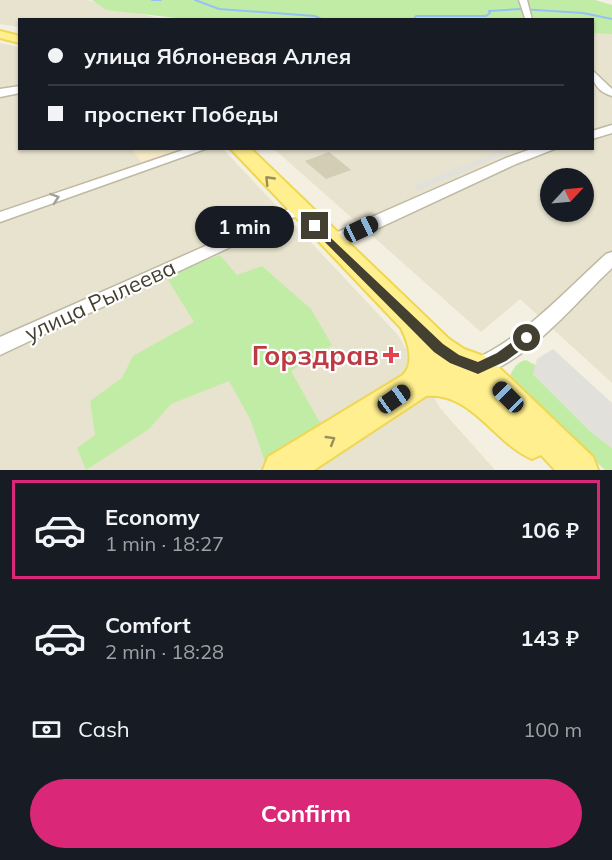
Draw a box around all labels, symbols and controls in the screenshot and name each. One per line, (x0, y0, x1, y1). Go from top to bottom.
text: улица Яблоневая Аллея (84, 42, 351, 70)
text: проспект Победы (84, 100, 279, 128)
north arrow (540, 168, 594, 222)
map controls (540, 168, 594, 222)
one-way arrow (265, 177, 276, 187)
one-way arrow (49, 193, 60, 206)
callout: 1 min (195, 205, 294, 247)
route end (301, 212, 328, 239)
car (341, 213, 381, 245)
text: 1 min (218, 214, 271, 239)
street label: улица Рылеева (20, 253, 180, 347)
route start (513, 324, 540, 351)
place label: Горздрав (252, 338, 379, 372)
marker: Горздрав (384, 348, 398, 362)
car (489, 378, 527, 416)
car (374, 381, 414, 417)
one-way arrow (325, 436, 335, 447)
icon: car (33, 503, 87, 557)
text: Economy (105, 503, 200, 531)
text: 106 ₽ (520, 516, 579, 544)
text: 1 min · 18:27 (105, 531, 224, 556)
icon: car (33, 611, 87, 665)
text: Comfort (105, 611, 191, 639)
text: 143 ₽ (520, 624, 579, 652)
text: 2 min · 18:28 (105, 639, 224, 664)
icon: cash (30, 713, 63, 746)
text: Cash (78, 715, 130, 743)
text: 100 m (523, 717, 582, 742)
button: Confirm (30, 779, 582, 848)

